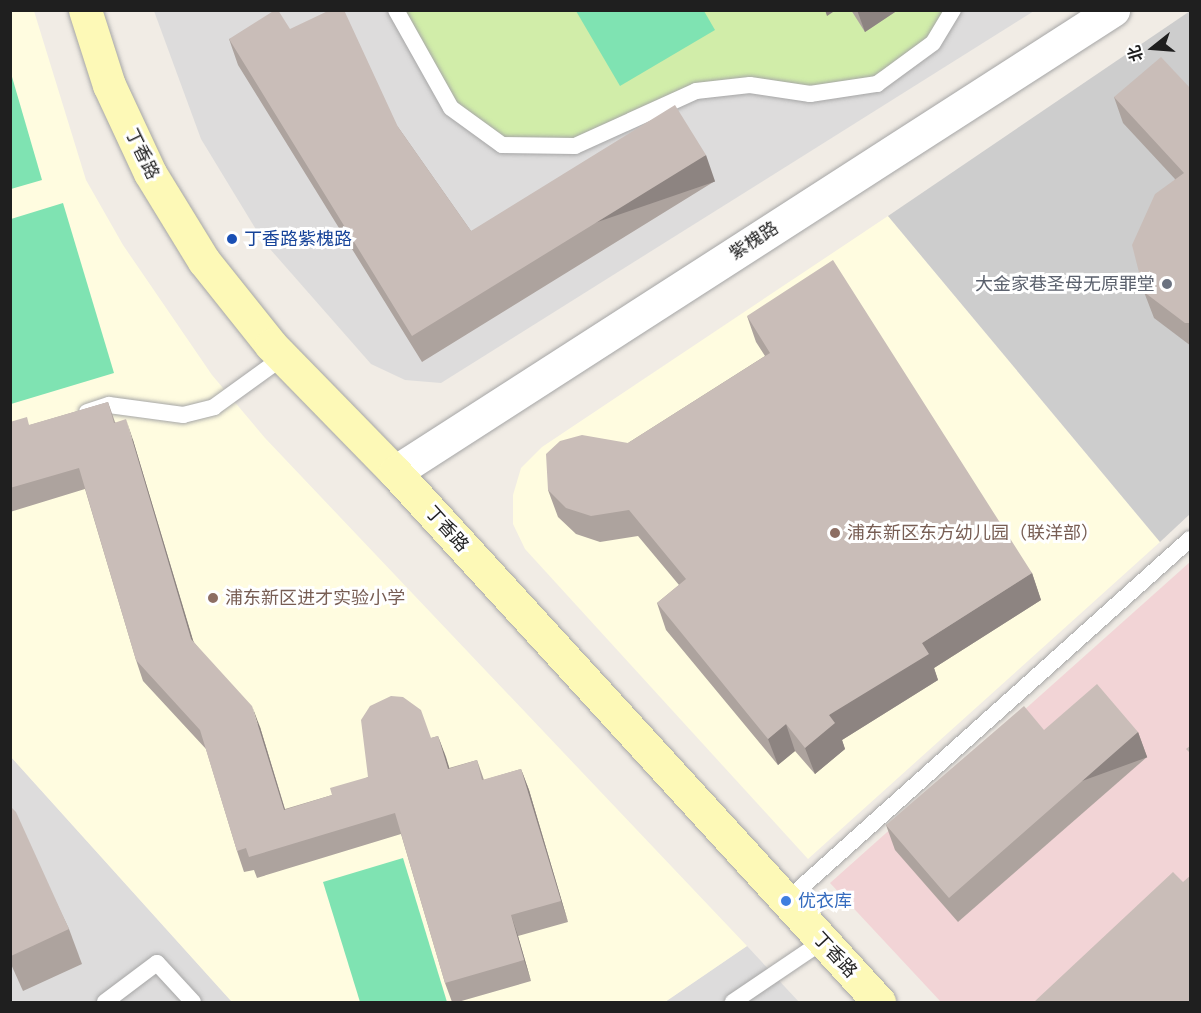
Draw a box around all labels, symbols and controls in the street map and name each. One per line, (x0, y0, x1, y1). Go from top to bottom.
north arrow (1123, 18, 1183, 78)
text: 北 (1123, 42, 1149, 64)
street label: 丁香路 (120, 125, 164, 183)
street label: 紫槐路 (725, 217, 783, 265)
place label: 丁香路紫槐路 (244, 228, 352, 250)
marker: 丁香路紫槐路 (225, 232, 239, 246)
place label: 大金家巷圣母无原罪堂 (975, 273, 1155, 295)
marker: 大金家巷圣母无原罪堂 (1160, 277, 1174, 291)
street label: 丁香路 (421, 502, 473, 556)
place label: 浦东新区东方幼儿园（联洋部） (847, 522, 1099, 544)
marker: 浦东新区东方幼儿园（联洋部） (828, 526, 842, 540)
place label: 浦东新区进才实验小学 (225, 587, 405, 609)
marker: 浦东新区进才实验小学 (206, 591, 220, 605)
place label: 优衣库 (798, 890, 852, 912)
marker: 优衣库 (779, 894, 793, 908)
street label: 丁香路 (809, 928, 861, 982)

